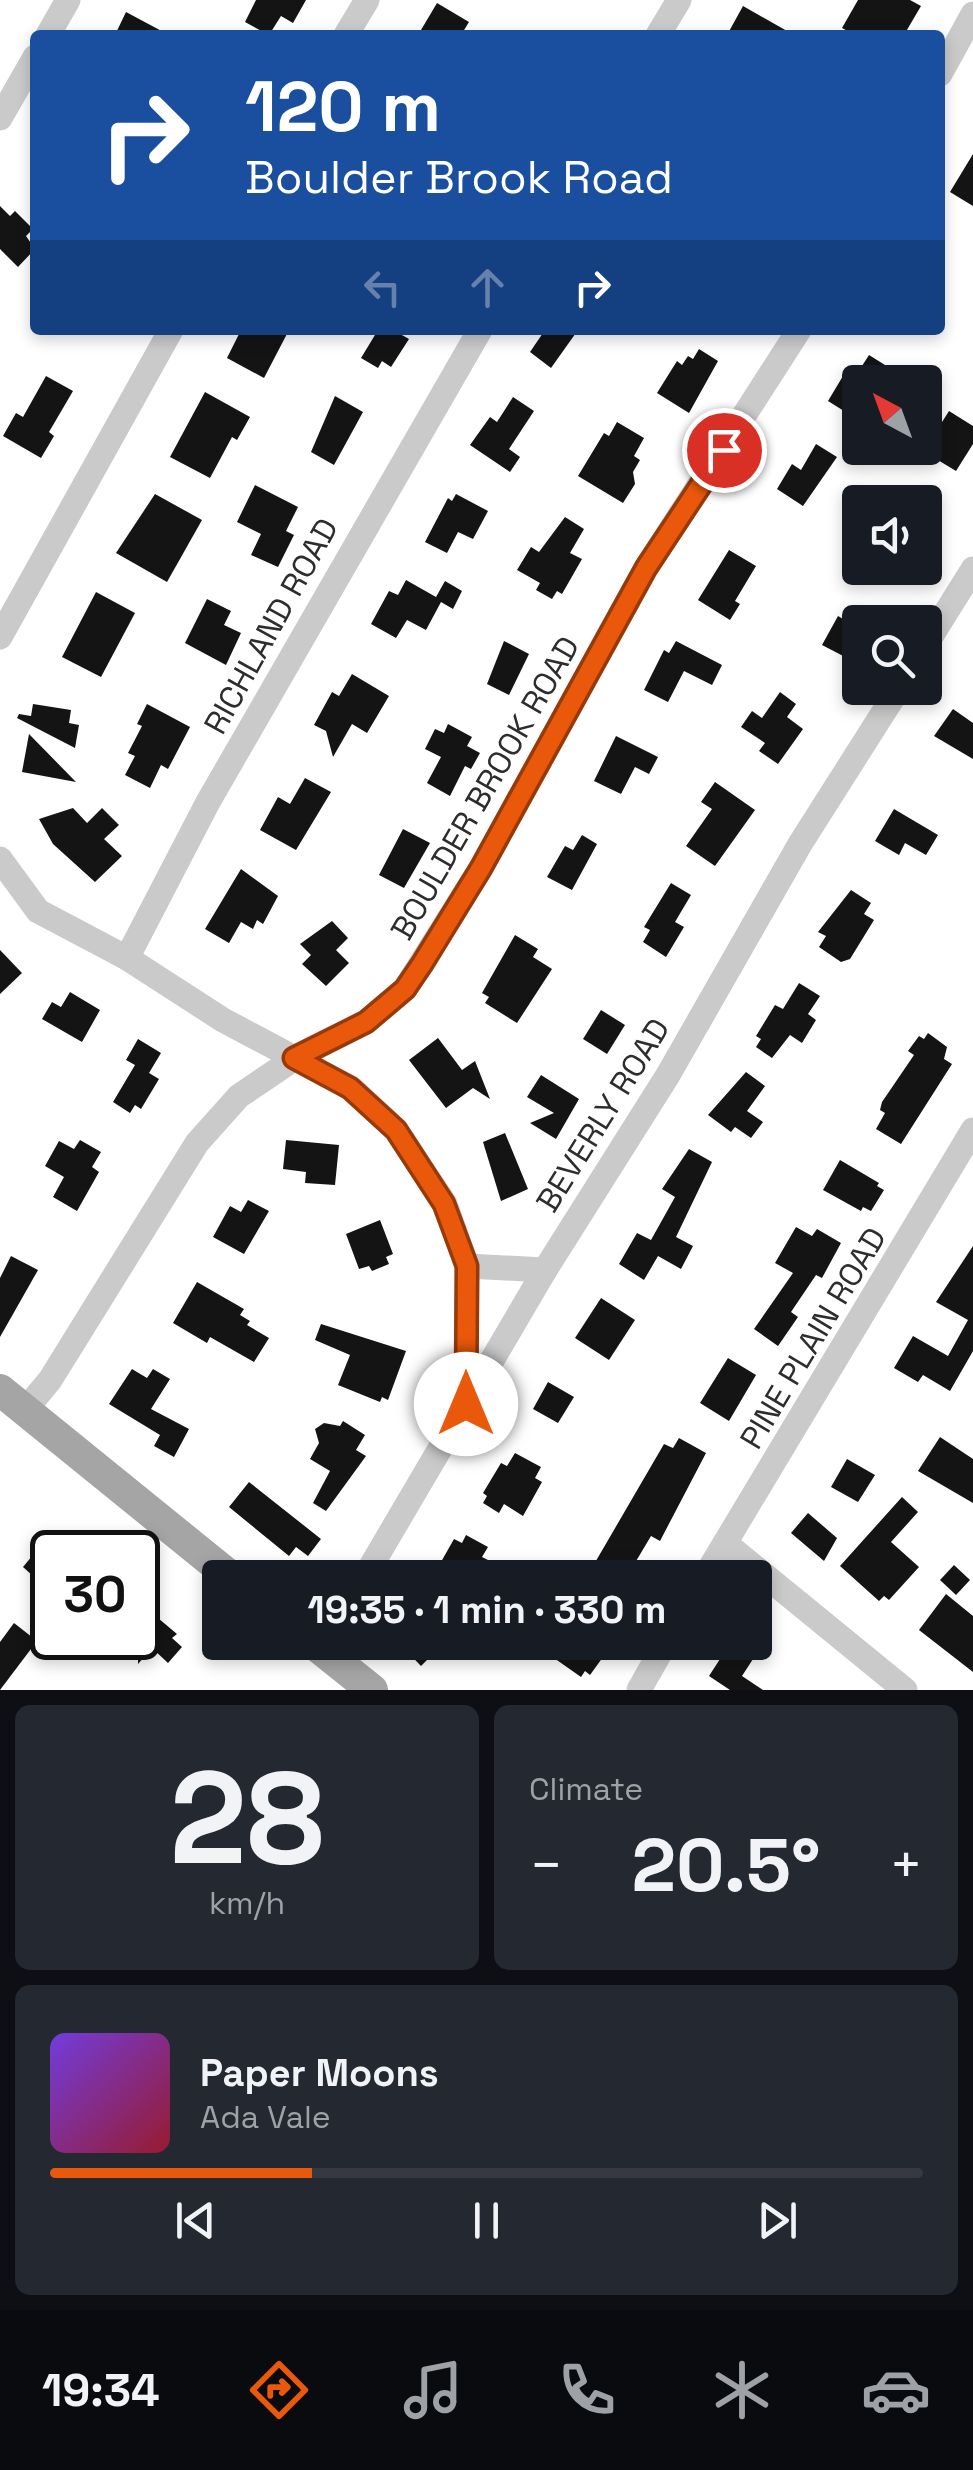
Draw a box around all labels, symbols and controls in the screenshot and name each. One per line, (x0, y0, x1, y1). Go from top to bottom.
text: 120 m (245, 62, 441, 151)
icon: right (80, 70, 210, 200)
text: Boulder Brook Road (245, 149, 673, 206)
icon: left (355, 260, 410, 315)
icon: ahead (460, 260, 515, 315)
icon: right (565, 260, 620, 315)
north arrow (842, 365, 942, 465)
map controls (842, 365, 942, 705)
pin (682, 408, 767, 493)
icon: arrive (697, 423, 752, 478)
button: sound (842, 485, 942, 585)
street label: RICHLAND ROAD (195, 511, 347, 741)
button: search (842, 605, 942, 705)
street label: BOULDER BROOK ROAD (382, 629, 588, 947)
street label: BEVERLY ROAD (528, 1011, 678, 1219)
street label: PINE PLAIN ROAD (731, 1220, 895, 1456)
position arrow (414, 1352, 518, 1456)
speed limit sign: 30 (30, 1530, 160, 1660)
text: 19:35 · 1 min · 330 m (308, 1586, 666, 1634)
text: 28 (169, 1735, 325, 1901)
text: Climate (529, 1769, 643, 1809)
text: 20.5° (631, 1817, 821, 1913)
text: − (529, 1830, 563, 1900)
text: + (889, 1830, 923, 1900)
text: km/h (209, 1883, 285, 1923)
text: Paper Moons (200, 2049, 439, 2097)
text: Ada Vale (200, 2097, 331, 2137)
icon: previous (168, 2193, 223, 2248)
icon: pause (459, 2193, 514, 2248)
icon: next (750, 2193, 805, 2248)
icon: directions (244, 2355, 314, 2425)
icon: music (398, 2355, 468, 2425)
icon: phone (552, 2355, 622, 2425)
icon: climate (707, 2355, 777, 2425)
icon: car (861, 2355, 931, 2425)
text: 19:34 (42, 2362, 160, 2419)

